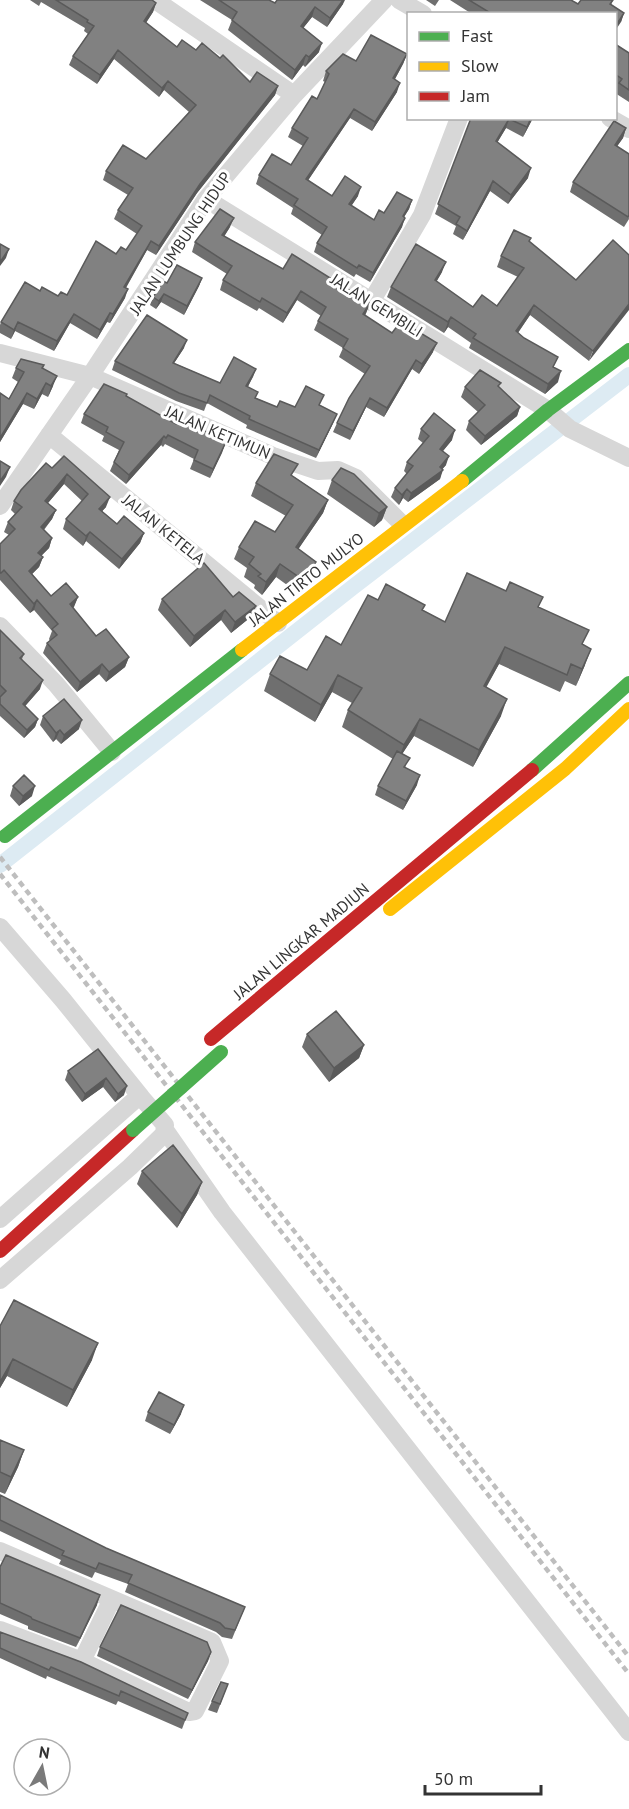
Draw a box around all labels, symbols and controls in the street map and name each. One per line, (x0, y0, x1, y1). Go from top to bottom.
legend (407, 12, 617, 120)
text: Fast (461, 24, 493, 47)
text: Slow (461, 54, 499, 77)
text: Jam (460, 84, 490, 107)
street label: JALAN LUMBUNG HIDUP (124, 168, 235, 319)
street label: JALAN GEMBILI (326, 268, 427, 341)
street label: JALAN KETIMUN (161, 400, 274, 463)
street label: JALAN KETELA (118, 489, 210, 569)
street label: JALAN TIRTO MULYO (244, 528, 368, 631)
street label: JALAN LINGKAR MADIUN (228, 878, 373, 1004)
north arrow (12, 1737, 72, 1797)
text: N (38, 1741, 51, 1763)
scale bar (425, 1758, 540, 1796)
text: 50 m (434, 1767, 473, 1790)

